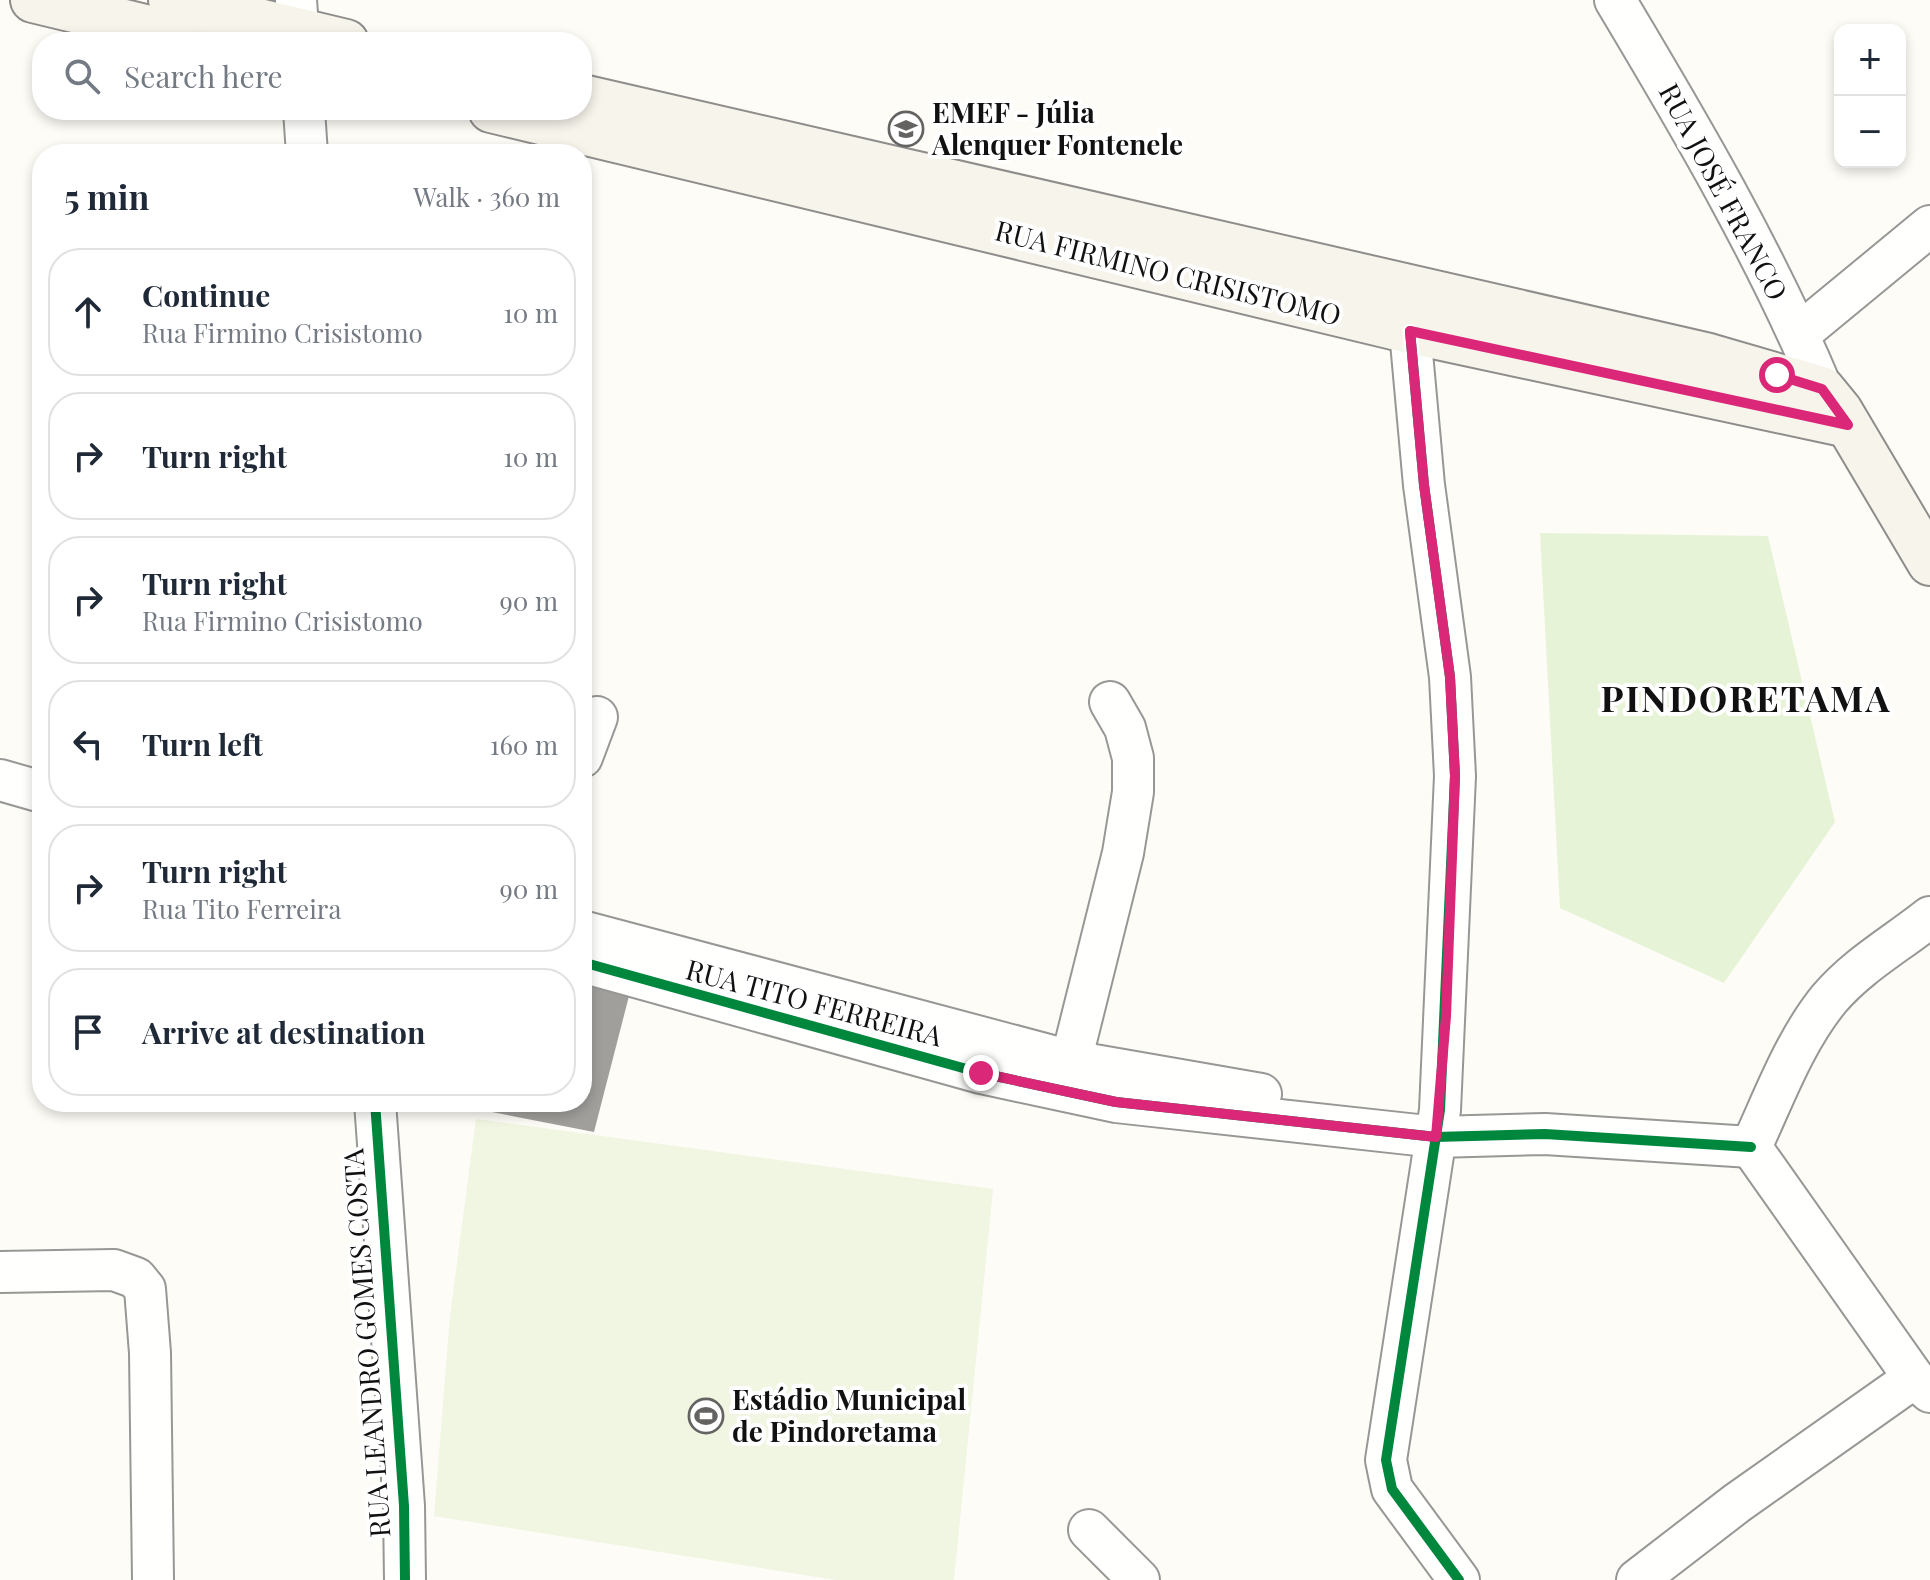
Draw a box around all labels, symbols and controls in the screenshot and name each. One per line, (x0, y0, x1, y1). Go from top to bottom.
map controls (1834, 24, 1906, 168)
button: + (1834, 24, 1906, 96)
search box (32, 32, 592, 120)
icon: search (60, 54, 104, 98)
text: Search here (124, 56, 283, 96)
street label: RUA JOSÉ FRANCO (1652, 76, 1797, 306)
place label: EMEF - Júlia Alenquer Fontenele (931, 93, 1183, 162)
button: − (1834, 96, 1906, 168)
school or university icon: EMEF - Júlia Alenquer Fontenele (887, 110, 925, 148)
text: 5 min (64, 173, 149, 219)
text: Walk · 360 m (413, 179, 560, 214)
street label: RUA FIRMINO CRISISTOMO (992, 211, 1345, 332)
text: Continue (142, 275, 270, 315)
icon: ahead (66, 290, 110, 334)
text: 10 m (503, 295, 558, 330)
text: Rua Firmino Crisistomo (142, 315, 423, 350)
route start (1759, 357, 1795, 393)
icon: right (66, 434, 110, 478)
text: Turn right (142, 436, 287, 476)
text: 10 m (503, 439, 558, 474)
text: Turn right (142, 563, 287, 603)
icon: right (66, 578, 110, 622)
text: 90 m (500, 583, 558, 618)
text: Rua Firmino Crisistomo (142, 603, 423, 638)
district label: PINDORETAMA (1600, 673, 1892, 721)
icon: left (66, 722, 110, 766)
text: Turn left (142, 724, 263, 764)
text: 160 m (490, 727, 558, 762)
text: Turn right (142, 851, 287, 891)
icon: right (66, 866, 110, 910)
text: 90 m (500, 871, 558, 906)
text: Rua Tito Ferreira (142, 891, 341, 926)
street label: RUA TITO FERREIRA (682, 950, 947, 1054)
icon: arrive (66, 1010, 110, 1054)
text: Arrive at destination (142, 1012, 425, 1052)
route end (963, 1055, 999, 1091)
street label: RUA LEANDRO GOMES COSTA (333, 1147, 398, 1539)
place label: Estádio Municipal de Pindoretama (732, 1380, 967, 1449)
sports icon: Estádio Municipal de Pindoretama (687, 1397, 725, 1435)

